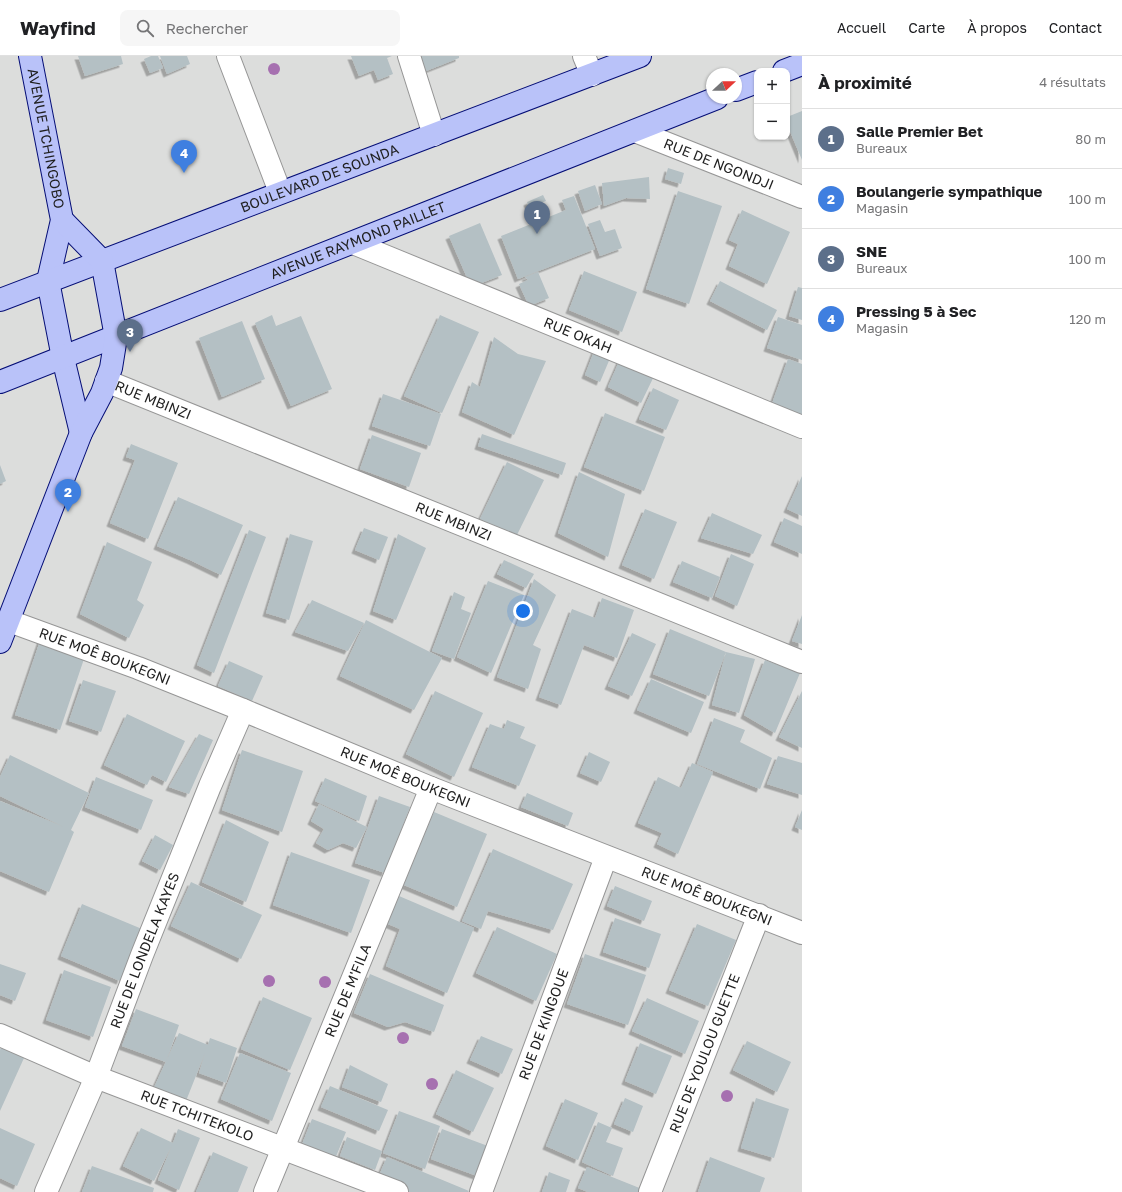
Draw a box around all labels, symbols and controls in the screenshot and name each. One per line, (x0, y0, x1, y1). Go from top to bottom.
search box (120, 10, 400, 46)
text: Wayfind (20, 16, 96, 39)
icon: search (134, 17, 156, 39)
text: Rechercher (166, 19, 248, 37)
text: Accueil (837, 19, 886, 36)
text: Carte (908, 19, 945, 36)
text: À propos (967, 19, 1027, 36)
text: Contact (1049, 19, 1102, 36)
street label: AVENUE TCHINGOBO (25, 67, 69, 210)
north arrow (706, 68, 742, 104)
map controls (754, 68, 790, 140)
button: + (754, 68, 790, 104)
text: À proximité (818, 72, 912, 93)
text: 4 résultats (1039, 74, 1106, 90)
button: − (754, 104, 790, 140)
text: Salle Premier Bet (856, 122, 983, 140)
text: 1 (828, 131, 834, 147)
text: 80 m (1075, 131, 1106, 147)
street label: RUE DE NGONDJI (661, 134, 776, 193)
pin: 4 (171, 140, 197, 173)
street label: BOULEVARD DE SOUNDA (238, 140, 401, 216)
text: Bureaux (856, 140, 907, 156)
text: Boulangerie sympathique (856, 182, 1042, 200)
text: 2 (827, 191, 835, 207)
text: 100 m (1069, 191, 1106, 207)
street label: AVENUE RAYMOND PAILLET (268, 197, 448, 282)
text: Magasin (856, 200, 908, 216)
pin: 1 (524, 201, 550, 234)
text: SNE (856, 242, 887, 260)
text: 3 (827, 251, 835, 267)
text: 100 m (1069, 251, 1106, 267)
text: Bureaux (856, 260, 907, 276)
text: Pressing 5 à Sec (856, 302, 976, 320)
text: 4 (827, 311, 835, 327)
text: 120 m (1069, 311, 1106, 327)
street label: RUE OKAH (541, 313, 615, 356)
pin: 3 (117, 319, 143, 352)
text: Magasin (856, 320, 908, 336)
street label: RUE MBINZI (113, 377, 194, 423)
pin: 2 (55, 479, 81, 512)
street label: RUE MBINZI (413, 498, 495, 544)
your location (513, 601, 533, 621)
street label: RUE MOÊ BOUKEGNI (37, 624, 173, 688)
street label: RUE MOÊ BOUKEGNI (338, 742, 473, 811)
street label: RUE MOÊ BOUKEGNI (639, 862, 775, 929)
street label: RUE DE LONDELA KAYES (106, 870, 182, 1031)
street label: RUE DE M'FILA (321, 940, 374, 1039)
street label: RUE DE KINGOUE (515, 966, 572, 1082)
street label: RUE DE YOULOU GUETTE (665, 971, 743, 1135)
street label: RUE TCHITEKOLO (138, 1086, 256, 1144)

